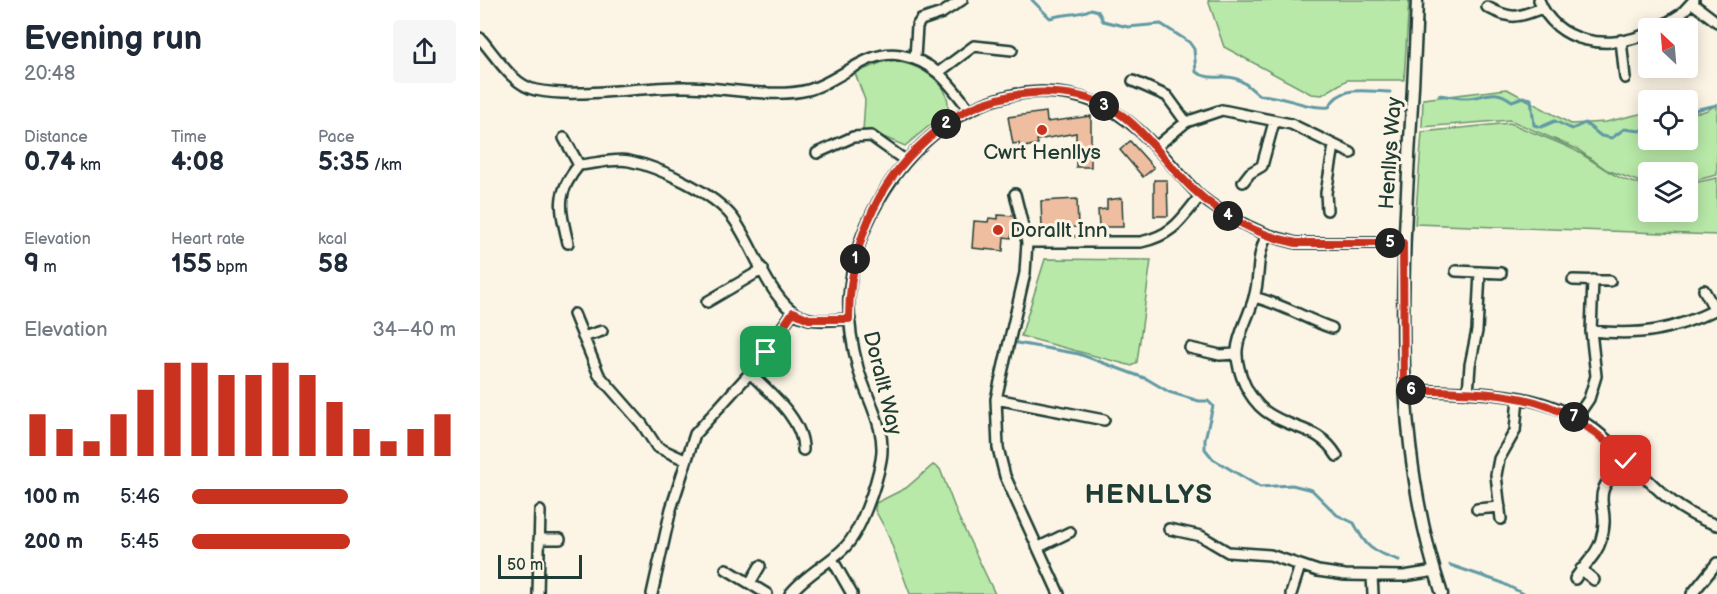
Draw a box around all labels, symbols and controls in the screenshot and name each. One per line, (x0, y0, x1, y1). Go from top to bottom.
north arrow (1638, 18, 1698, 78)
map controls (1638, 18, 1698, 222)
text: Evening run (24, 19, 202, 59)
button: share (393, 20, 456, 83)
text: 20:48 (24, 62, 75, 86)
button: locate (1638, 90, 1698, 150)
pin: 3 (1089, 91, 1119, 121)
street label: Henllys Way (1374, 95, 1407, 210)
text: 3 (1099, 96, 1109, 115)
pin: 2 (931, 109, 961, 139)
text: 2 (941, 114, 951, 133)
marker: Cwrt Henllys (1035, 123, 1049, 137)
text: Distance (24, 128, 88, 147)
text: Time (171, 128, 206, 147)
text: Pace (318, 128, 354, 147)
place label: Cwrt Henllys (983, 140, 1101, 165)
text: 0.74 (24, 147, 76, 178)
text: 4:08 (171, 147, 224, 178)
text: 5:35 (318, 147, 369, 178)
text: km (76, 156, 101, 175)
text: /km (369, 156, 402, 175)
button: layers (1638, 162, 1698, 222)
pin: 4 (1213, 201, 1243, 231)
text: 4 (1223, 206, 1233, 225)
place label: Dorallt Inn (1010, 218, 1108, 243)
marker: Dorallt Inn (991, 223, 1005, 237)
pin: 5 (1375, 228, 1405, 258)
text: Elevation (24, 230, 91, 249)
text: Heart rate (171, 230, 245, 249)
text: kcal (318, 230, 347, 249)
text: 5 (1385, 233, 1395, 252)
pin: 1 (840, 244, 870, 274)
text: 9 (24, 249, 39, 280)
text: 155 (171, 249, 212, 280)
text: 58 (318, 249, 349, 280)
text: 1 (852, 249, 858, 268)
text: m (39, 258, 57, 277)
text: bpm (212, 258, 248, 277)
text: Elevation (24, 318, 107, 342)
text: 34–40 m (372, 318, 456, 342)
pin (740, 326, 791, 377)
street label: Dorallt Way (858, 329, 908, 438)
icon: arrive (749, 335, 782, 368)
pin: 6 (1396, 375, 1426, 405)
text: 6 (1406, 380, 1416, 399)
pin: 7 (1559, 402, 1589, 432)
text: 7 (1570, 407, 1578, 426)
pin (1600, 435, 1651, 486)
icon: check (1609, 444, 1642, 477)
district label: HENLLYS (1085, 479, 1213, 511)
text: 100 m (24, 485, 80, 509)
text: 5:46 (120, 485, 160, 509)
text: 200 m (24, 530, 83, 554)
text: 5:45 (120, 530, 159, 554)
scale bar (498, 552, 582, 580)
text: 50 m (507, 556, 543, 575)

